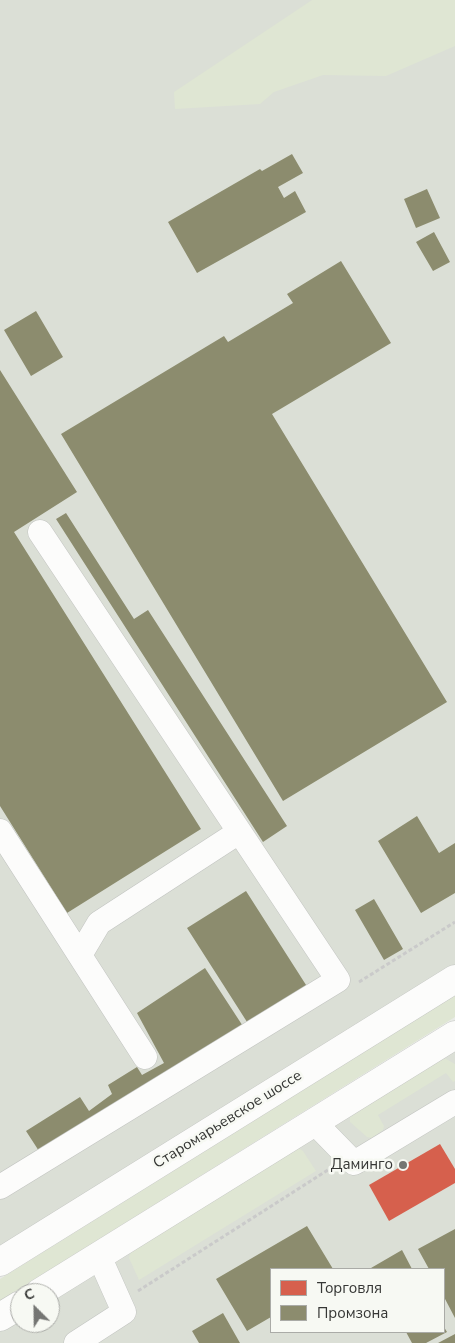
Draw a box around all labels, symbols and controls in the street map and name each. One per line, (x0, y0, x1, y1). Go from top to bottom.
street label: Старомарьевское шоссе (150, 1067, 306, 1173)
place label: Даминго (331, 1156, 393, 1174)
marker: Даминго (397, 1159, 409, 1171)
legend (270, 1268, 445, 1333)
text: Торговля (317, 1278, 382, 1298)
north arrow (10, 1283, 60, 1333)
text: С (21, 1284, 37, 1305)
text: Промзона (317, 1303, 388, 1323)

